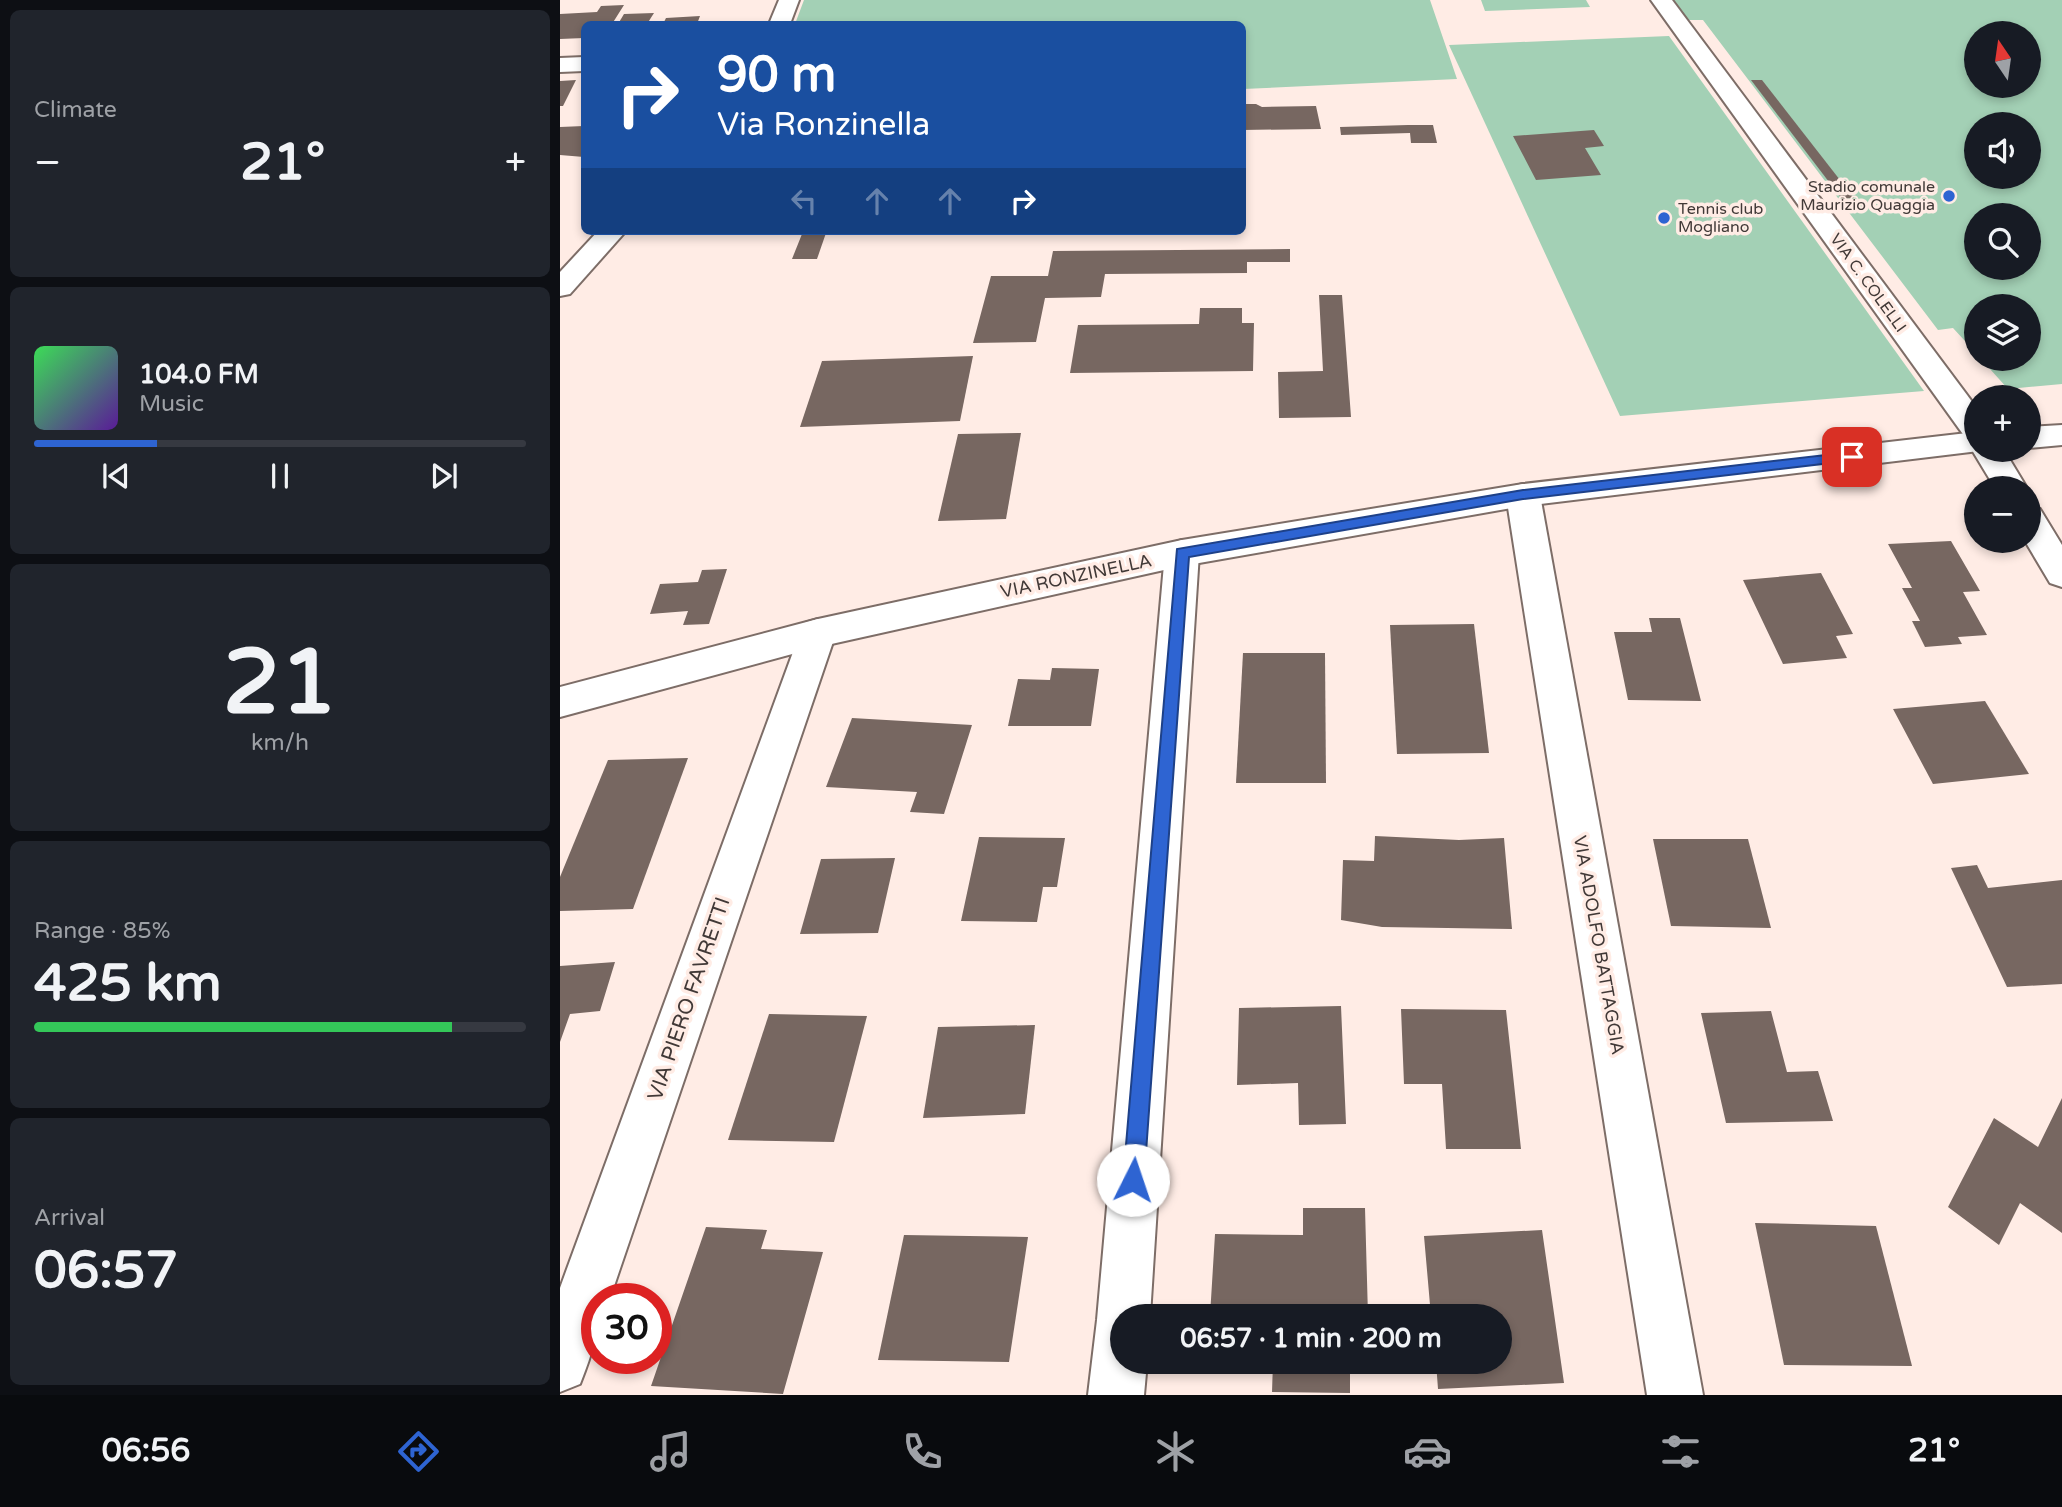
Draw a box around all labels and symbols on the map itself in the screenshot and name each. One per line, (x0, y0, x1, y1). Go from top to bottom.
north arrow (1964, 21, 2040, 98)
place label: Stadio comunale Maurizio Quaggia (1800, 177, 1935, 215)
marker: Stadio comunale Maurizio Quaggia (1941, 188, 1957, 204)
place label: Tennis club Mogliano (1678, 199, 1763, 237)
marker: Tennis club Mogliano (1656, 210, 1672, 226)
street label: VIA C. COLELLI (1825, 230, 1911, 336)
pin (1822, 427, 1882, 487)
street label: VIA RONZINELLA (998, 549, 1154, 603)
street label: VIA ADOLFO BATTAGGIA (1569, 834, 1629, 1056)
street label: VIA PIERO FAVRETTI (642, 894, 736, 1104)
position arrow (1096, 1143, 1170, 1217)
speed limit sign: 30 (581, 1283, 672, 1374)

